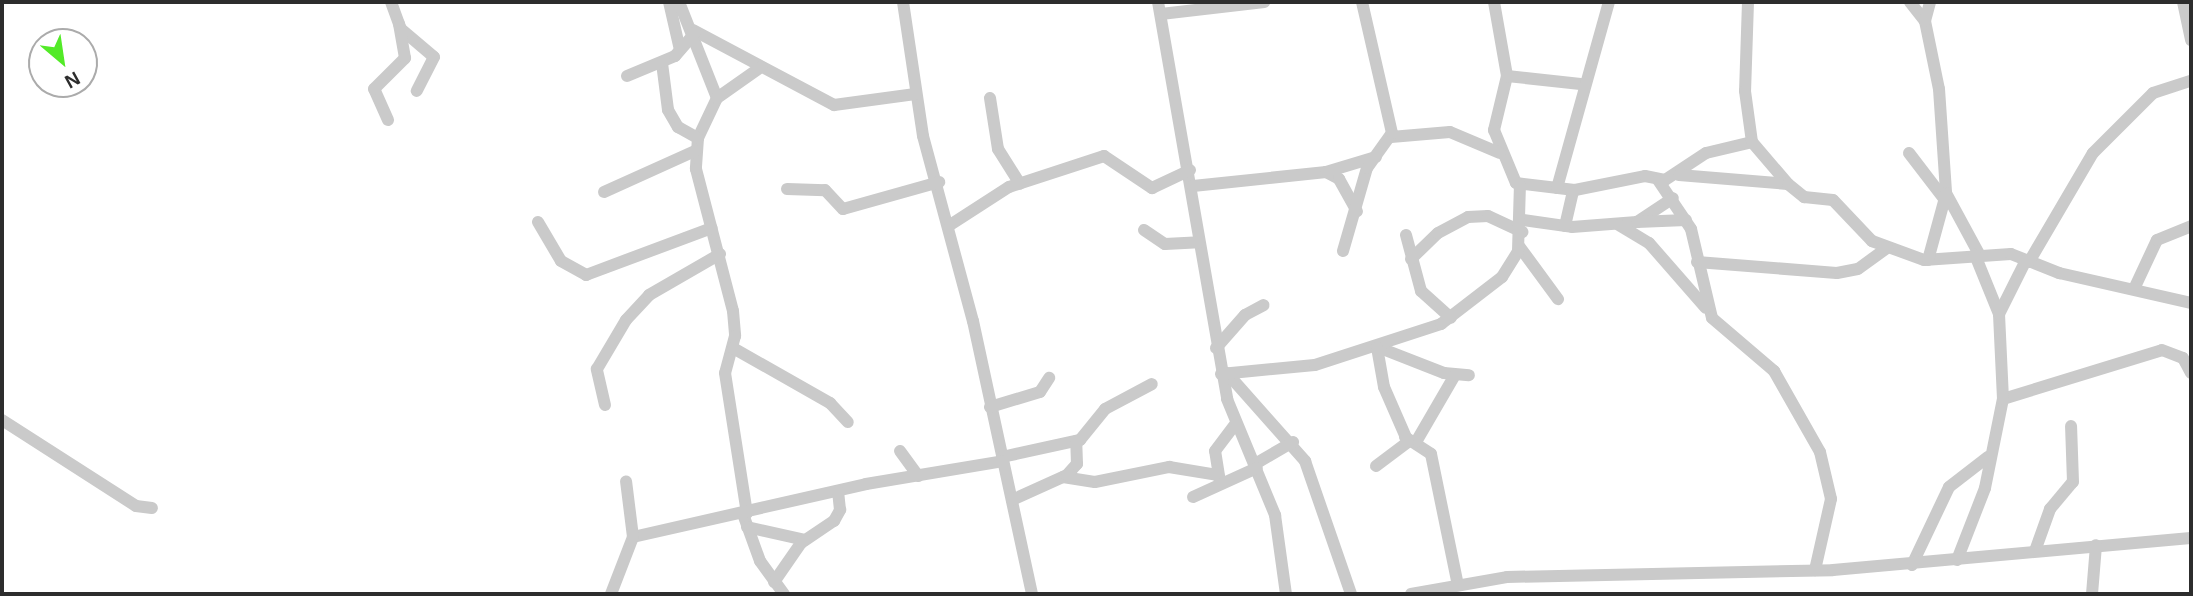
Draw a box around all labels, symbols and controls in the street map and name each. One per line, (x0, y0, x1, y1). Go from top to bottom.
north arrow (28, 28, 98, 98)
text: N (61, 68, 84, 93)

